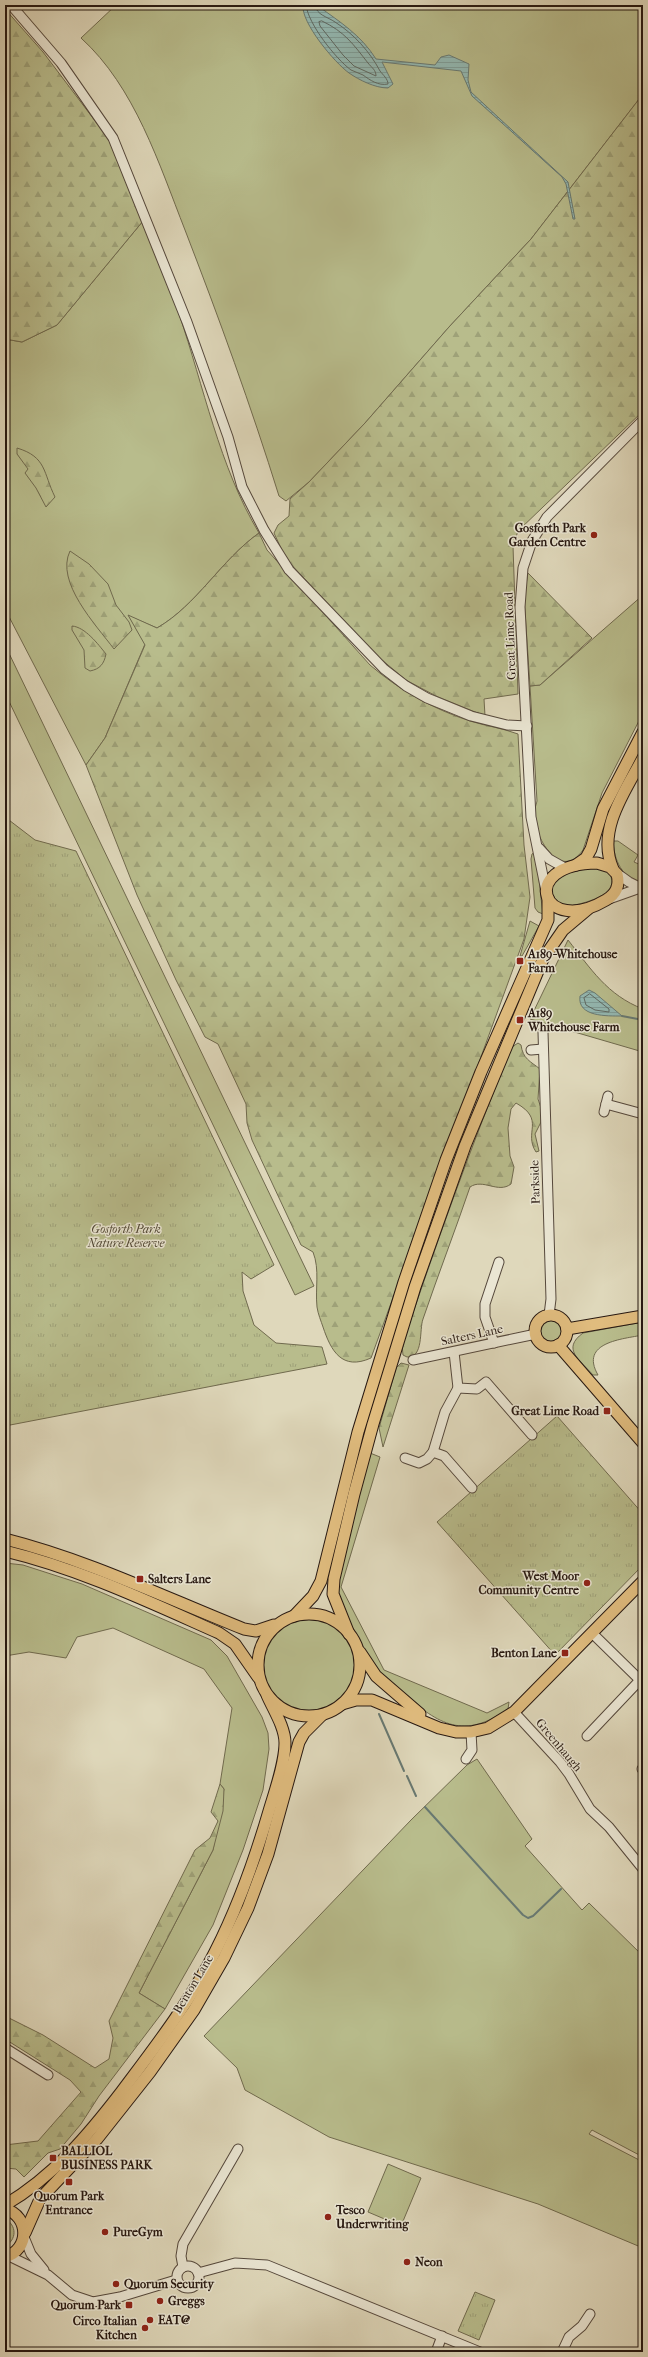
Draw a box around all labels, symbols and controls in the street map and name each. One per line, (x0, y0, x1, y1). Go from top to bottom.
place label: Gosforth Park Garden Centre (509, 521, 587, 549)
marker: Gosforth Park Garden Centre (589, 530, 599, 540)
street label: Great Lime Road (501, 591, 519, 680)
place label: A189-Whitehouse Farm (527, 947, 618, 975)
marker: A189-Whitehouse Farm (515, 956, 525, 966)
place label: A189 Whitehouse Farm (527, 1006, 621, 1034)
marker: A189 Whitehouse Farm (515, 1015, 525, 1025)
street label: Parkside (527, 1160, 543, 1204)
park label: Gosforth Park Nature Reserve (87, 1222, 165, 1250)
street label: Salters Lane (440, 1322, 504, 1348)
place label: Great Lime Road (511, 1404, 599, 1418)
marker: Great Lime Road (602, 1406, 612, 1416)
place label: West Moor Community Centre (478, 1569, 580, 1598)
place label: Salters Lane (148, 1572, 211, 1586)
marker: Salters Lane (135, 1574, 145, 1584)
marker: West Moor Community Centre (582, 1578, 592, 1588)
place label: Benton Lane (491, 1646, 557, 1660)
marker: Benton Lane (560, 1648, 570, 1658)
street label: Greenhaugh (533, 1716, 585, 1774)
street label: Benton Lane (170, 1952, 216, 2016)
place label: BALLIOL BUSINESS PARK (61, 2144, 154, 2172)
marker: BALLIOL BUSINESS PARK (48, 2153, 58, 2163)
marker: Quorum Park Entrance (64, 2177, 74, 2187)
place label: Quorum Park Entrance (34, 2189, 105, 2217)
place label: Tesco Underwriting (335, 2203, 409, 2232)
marker: Tesco Underwriting (323, 2212, 333, 2222)
place label: PureGym (113, 2225, 164, 2240)
marker: PureGym (100, 2227, 110, 2237)
place label: Neon (415, 2255, 444, 2269)
marker: Neon (402, 2257, 412, 2267)
place label: Quorum Security (124, 2277, 215, 2292)
marker: Quorum Security (111, 2279, 121, 2289)
place label: Greggs (168, 2294, 205, 2309)
marker: Greggs (155, 2296, 165, 2306)
place label: Quorum Park (51, 2298, 122, 2312)
marker: Quorum Park (124, 2300, 134, 2310)
place label: EAT@ (158, 2313, 190, 2327)
place label: Circo Italian Kitchen (73, 2314, 138, 2342)
marker: EAT@ (145, 2315, 155, 2325)
marker: Circo Italian Kitchen (140, 2323, 150, 2333)

